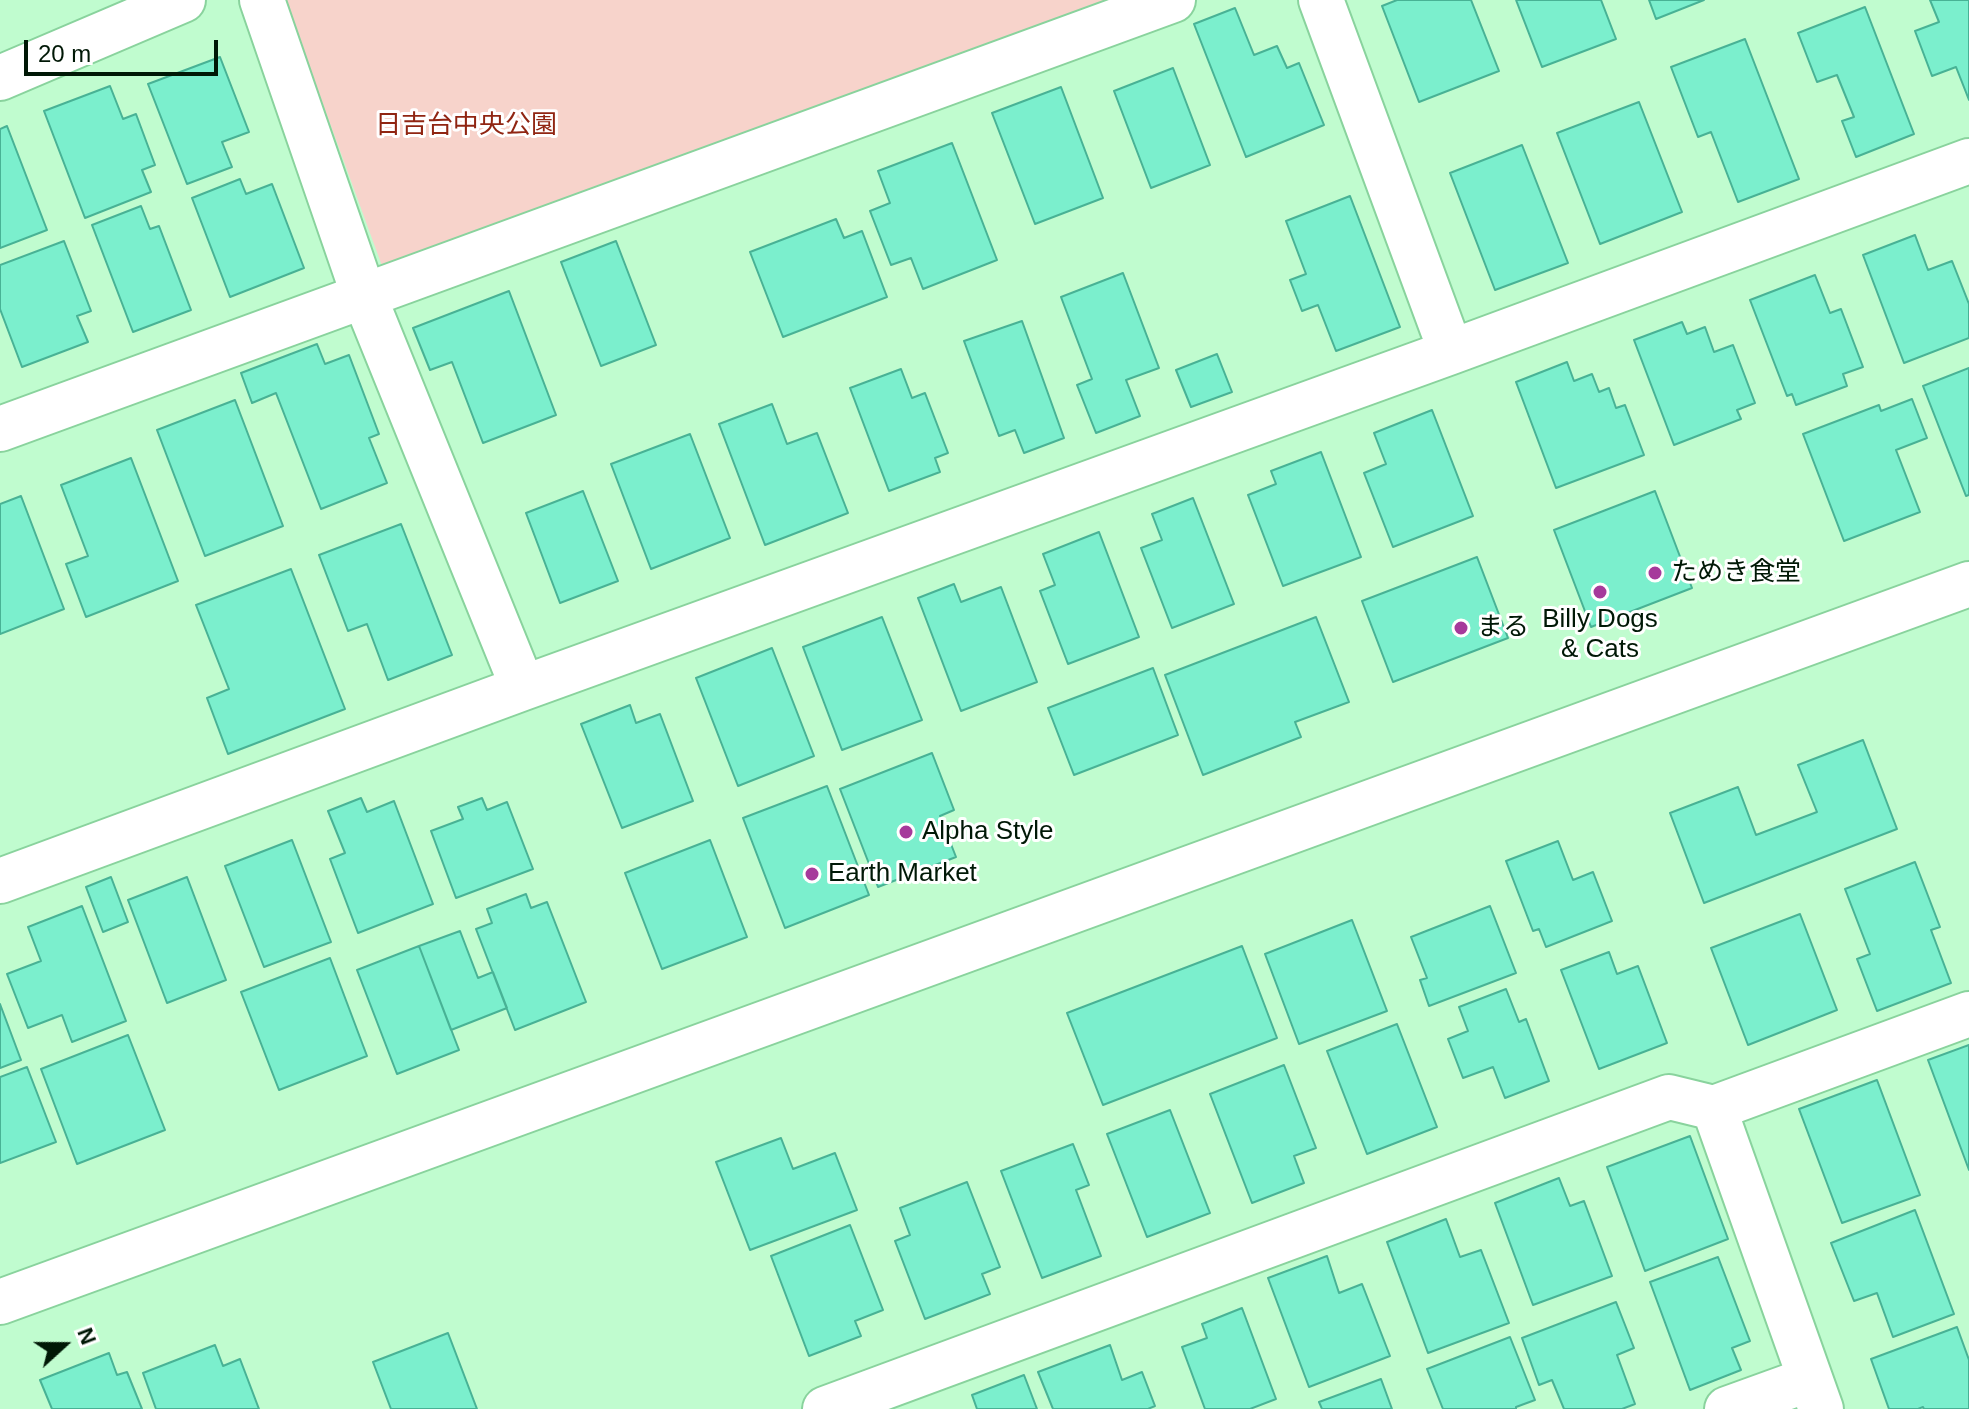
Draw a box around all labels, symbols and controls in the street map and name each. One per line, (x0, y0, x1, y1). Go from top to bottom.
scale bar (28, 24, 222, 74)
text: 20 m (38, 40, 91, 67)
park label: 日吉台中央公園 (375, 110, 557, 142)
place label: ためき食堂 (1671, 557, 1801, 589)
marker: ためき食堂 (1646, 564, 1664, 582)
marker: Billy Dogs & Cats (1591, 583, 1609, 601)
place label: Billy Dogs & Cats (1542, 604, 1658, 666)
place label: まる (1477, 612, 1529, 644)
marker: まる (1452, 619, 1470, 637)
place label: Alpha Style (922, 816, 1054, 848)
marker: Alpha Style (897, 823, 915, 841)
place label: Earth Market (828, 858, 977, 890)
marker: Earth Market (803, 865, 821, 883)
north arrow (24, 1305, 104, 1385)
text: N (72, 1324, 101, 1348)

